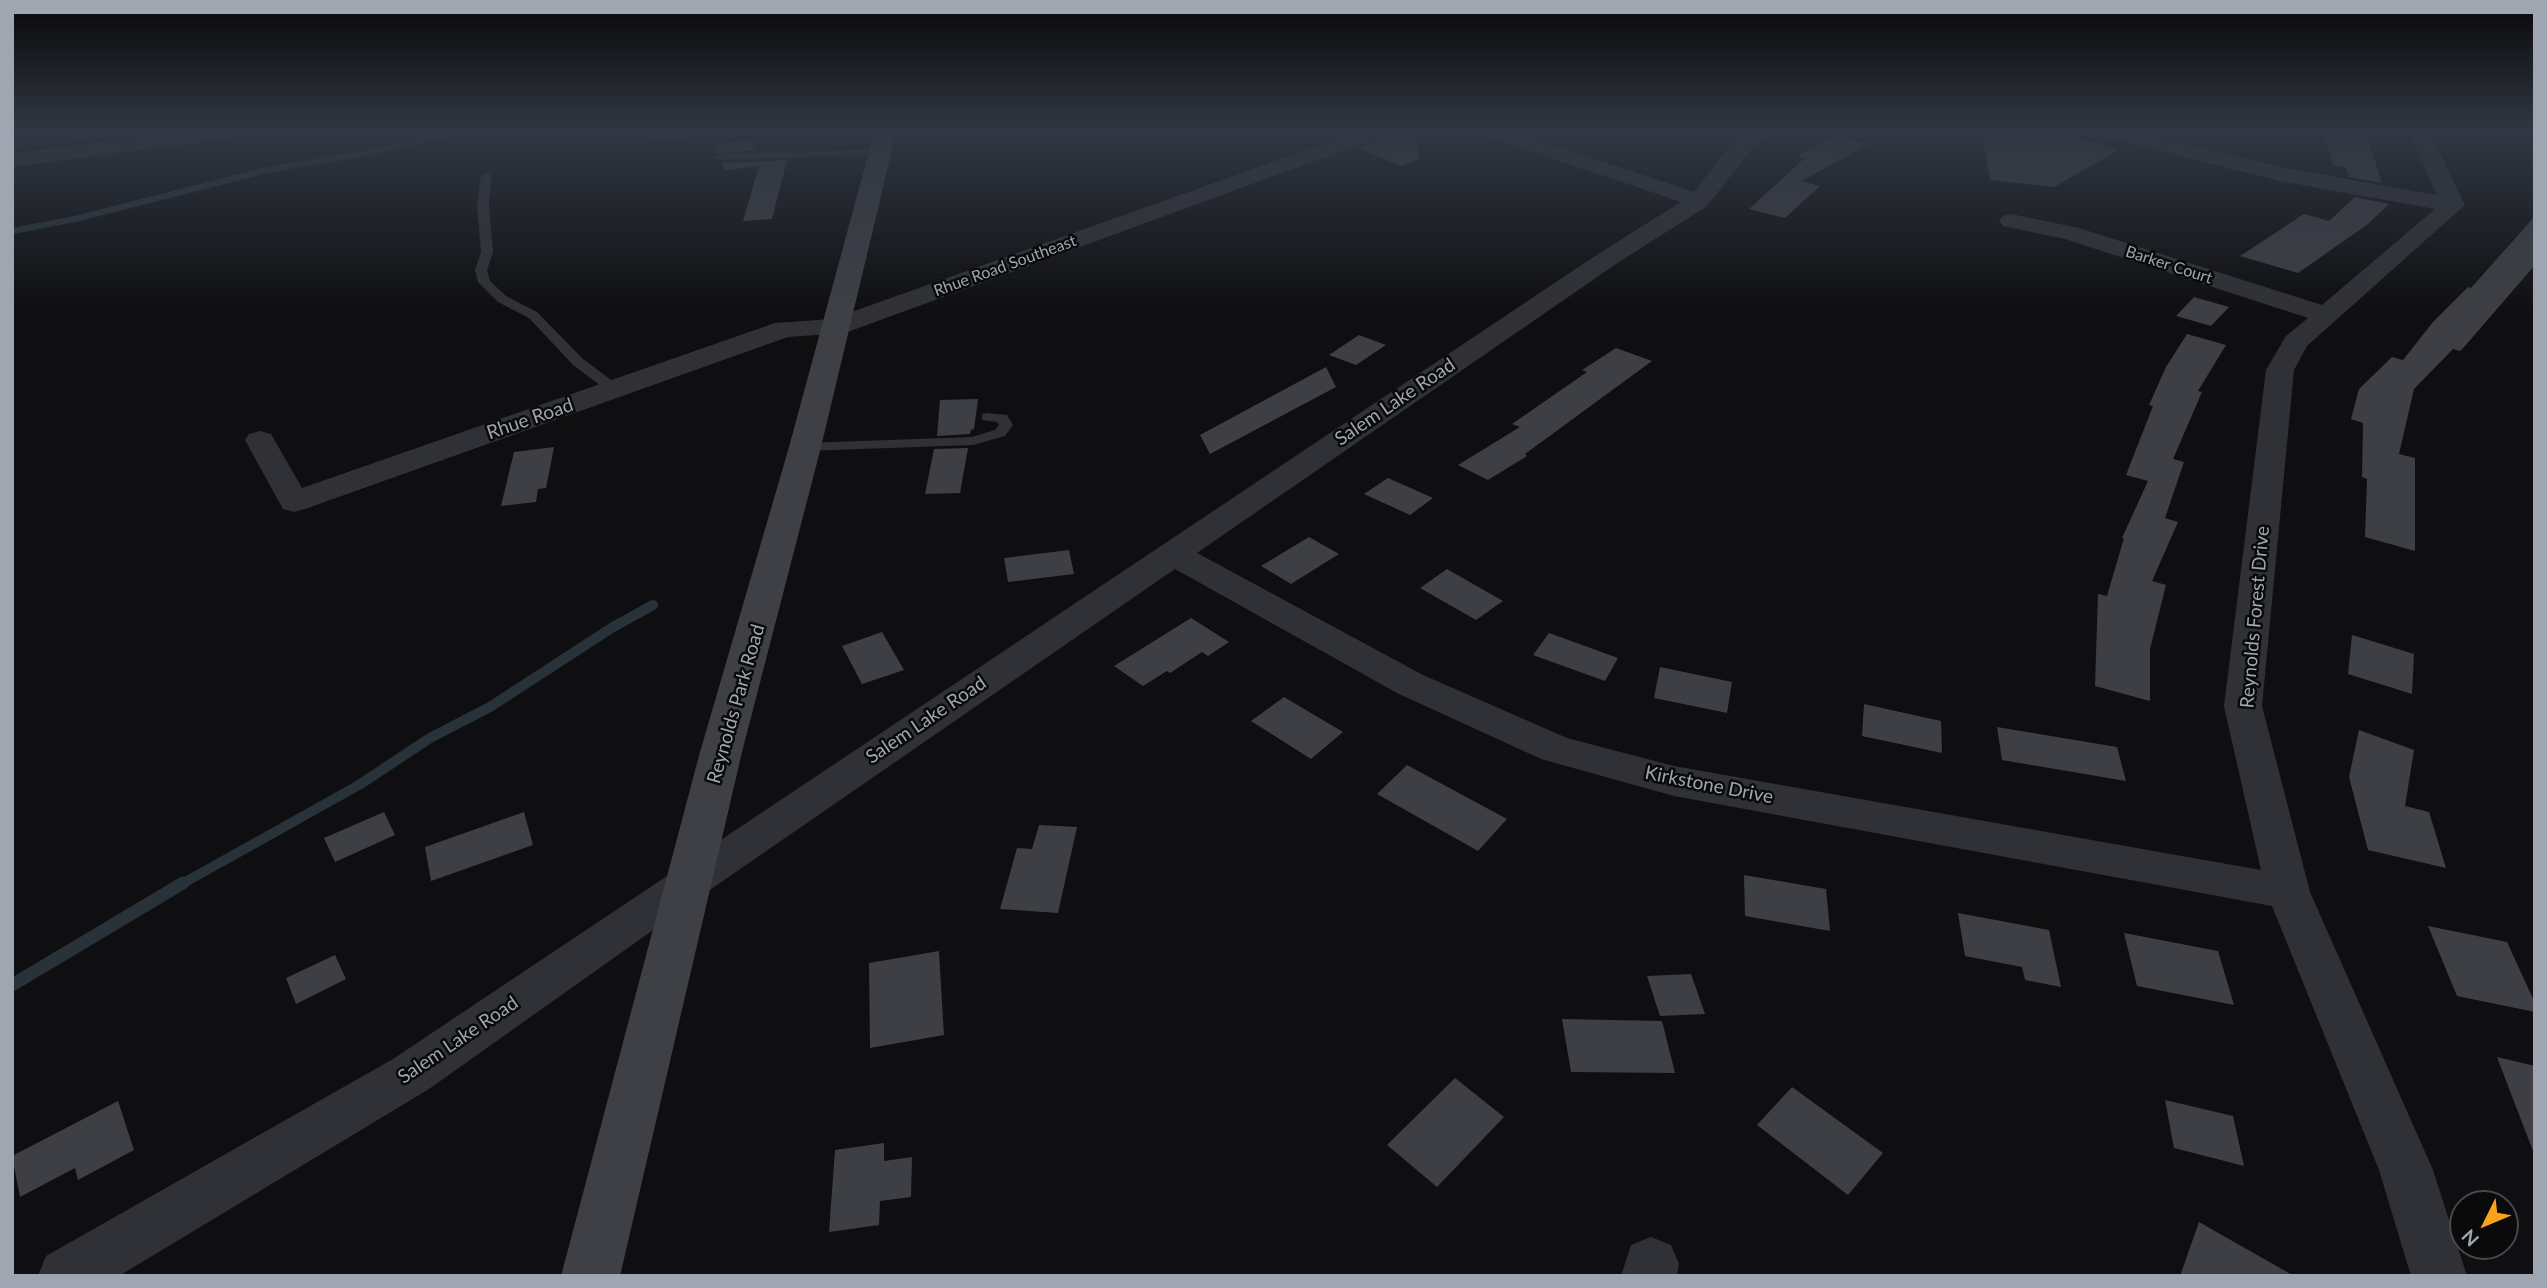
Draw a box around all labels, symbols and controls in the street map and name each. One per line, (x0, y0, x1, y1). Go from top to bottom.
street label: Rhue Road Southeast (931, 231, 1079, 301)
street label: Barker Court (2123, 242, 2215, 288)
street label: Salem Lake Road (1331, 353, 1459, 451)
street label: Rhue Road (484, 394, 576, 444)
street label: Reynolds Forest Drive (2236, 525, 2274, 709)
street label: Reynolds Park Road (702, 622, 770, 786)
street label: Salem Lake Road (862, 671, 990, 769)
street label: Kirkstone Drive (1643, 761, 1775, 809)
street label: Salem Lake Road (394, 991, 522, 1089)
north arrow (2449, 1190, 2519, 1260)
text: N (2456, 1225, 2483, 1252)

